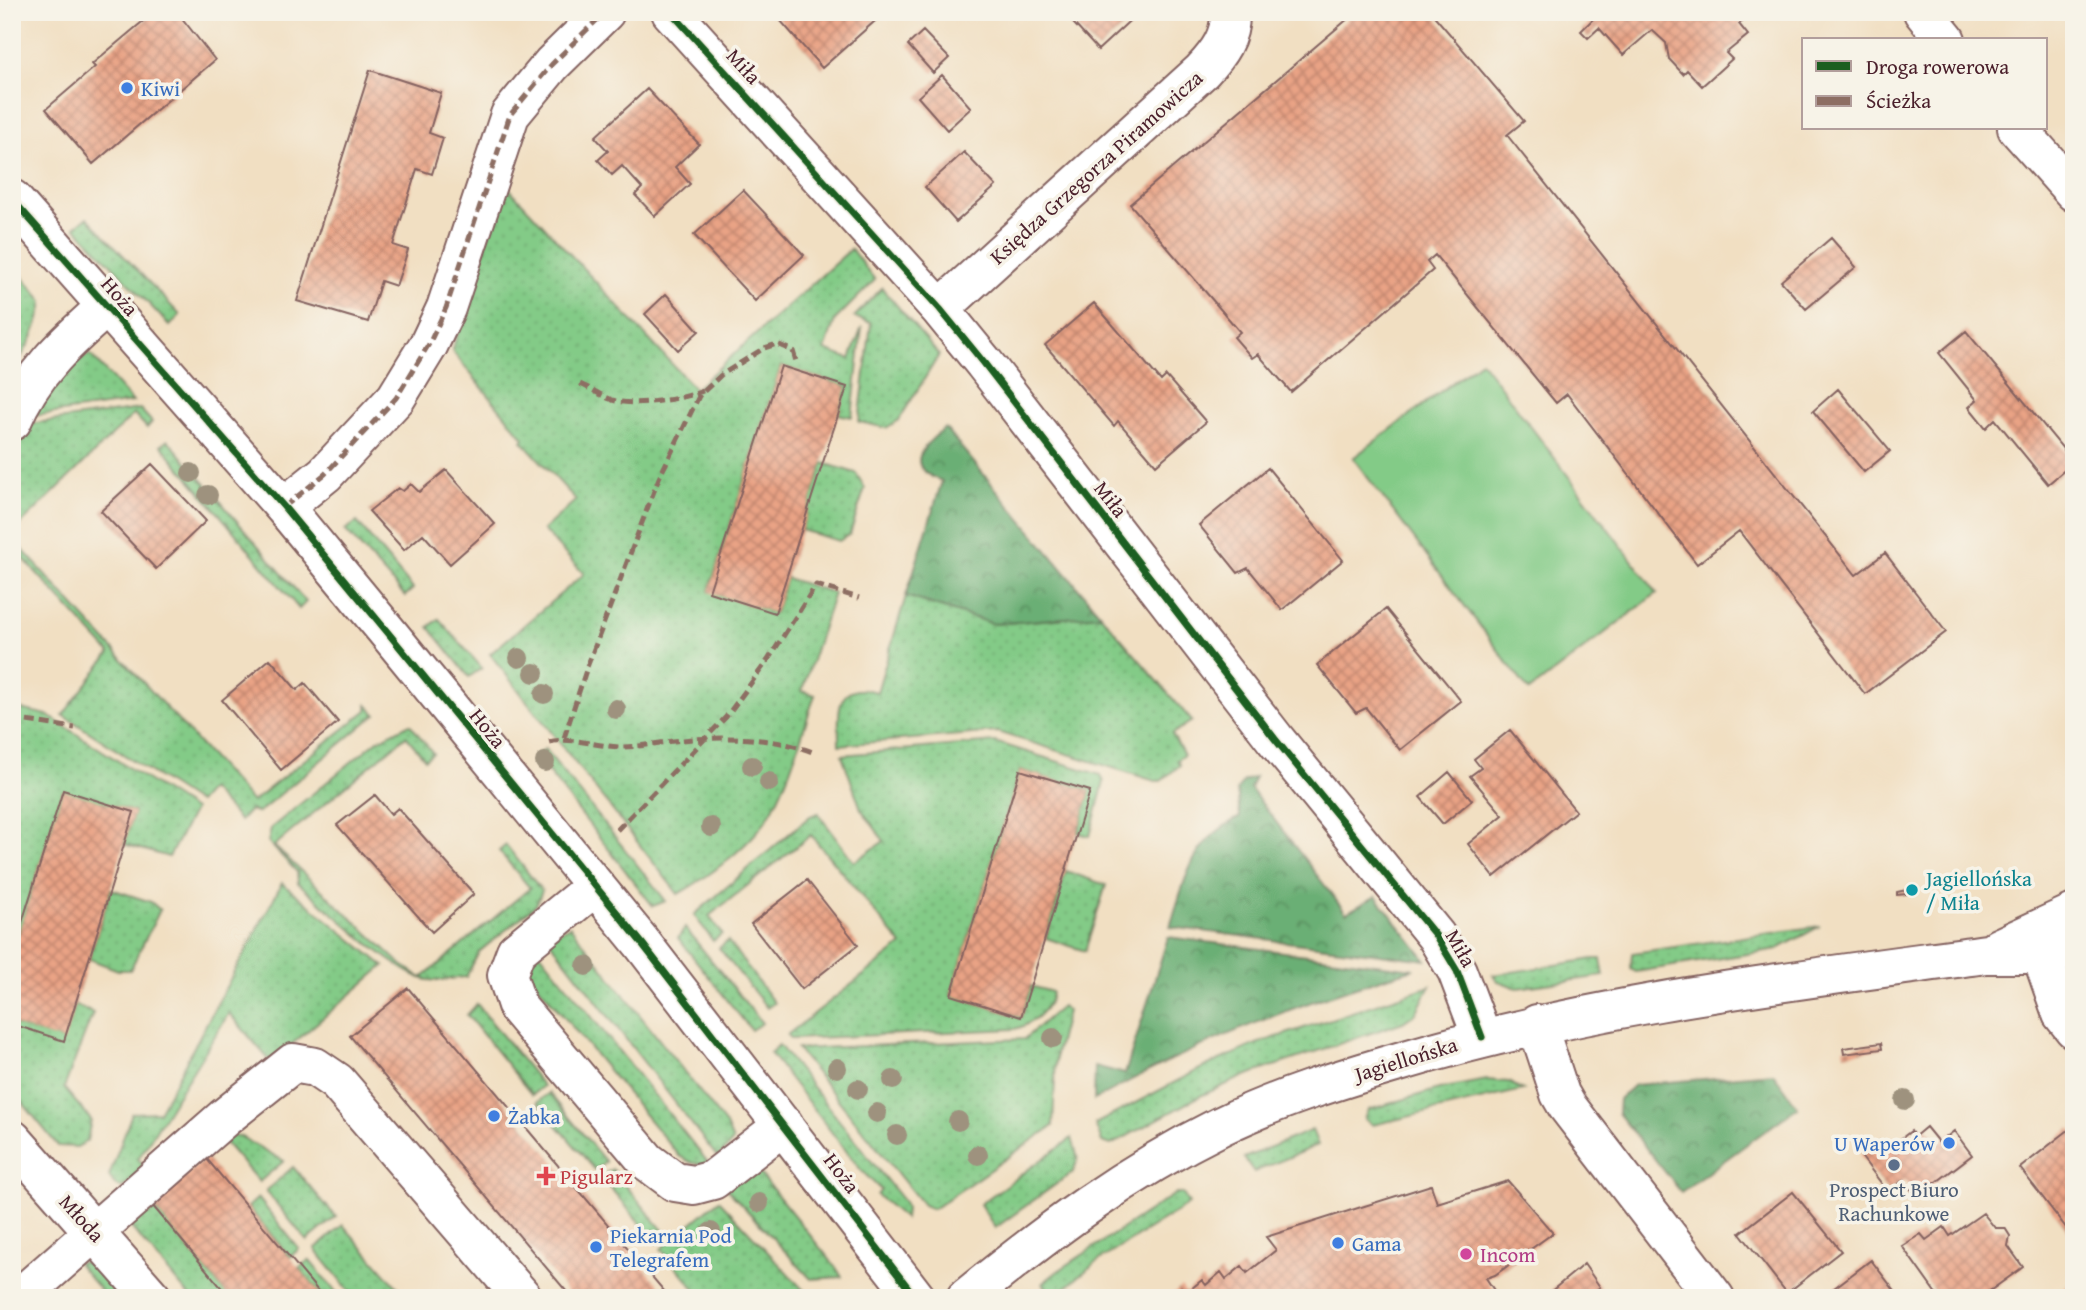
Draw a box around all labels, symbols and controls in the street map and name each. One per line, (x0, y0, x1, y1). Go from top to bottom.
legend (1802, 38, 2048, 130)
street label: Miła (719, 41, 769, 91)
text: Droga rowerowa (1866, 51, 2009, 82)
street label: Księdza Grzegorza Piramowicza (983, 63, 1210, 271)
place label: Kiwi (141, 73, 180, 104)
marker: Kiwi (119, 80, 135, 96)
text: Ścieżka (1866, 85, 1931, 116)
street label: Hoża (94, 269, 146, 323)
street label: Miła (1087, 474, 1135, 524)
street label: Hoża (462, 701, 514, 755)
place label: Jagiellońska / Miła (1923, 863, 2032, 918)
marker: Jagiellońska / Miła (1904, 882, 1920, 898)
street label: Miła (1438, 923, 1484, 973)
street label: Jagiellońska (1348, 1029, 1461, 1090)
place label: Żabka (508, 1101, 561, 1132)
marker: Żabka (486, 1108, 502, 1124)
place label: U Waperów (1834, 1128, 1935, 1159)
marker: U Waperów (1941, 1135, 1957, 1151)
street label: Hoża (816, 1146, 868, 1200)
marker: Prospect Biuro Rachunkowe (1886, 1157, 1902, 1173)
place label: Pigularz (560, 1161, 633, 1192)
marker: Pigularz (538, 1168, 554, 1184)
place label: Prospect Biuro Rachunkowe (1829, 1174, 1959, 1229)
street label: Młoda (52, 1187, 112, 1249)
place label: Piekarnia Pod Telegrafem (610, 1220, 733, 1275)
place label: Gama (1352, 1228, 1401, 1259)
marker: Gama (1330, 1235, 1346, 1251)
marker: Piekarnia Pod Telegrafem (588, 1239, 604, 1255)
place label: Incom (1480, 1239, 1535, 1270)
marker: Incom (1458, 1246, 1474, 1262)

